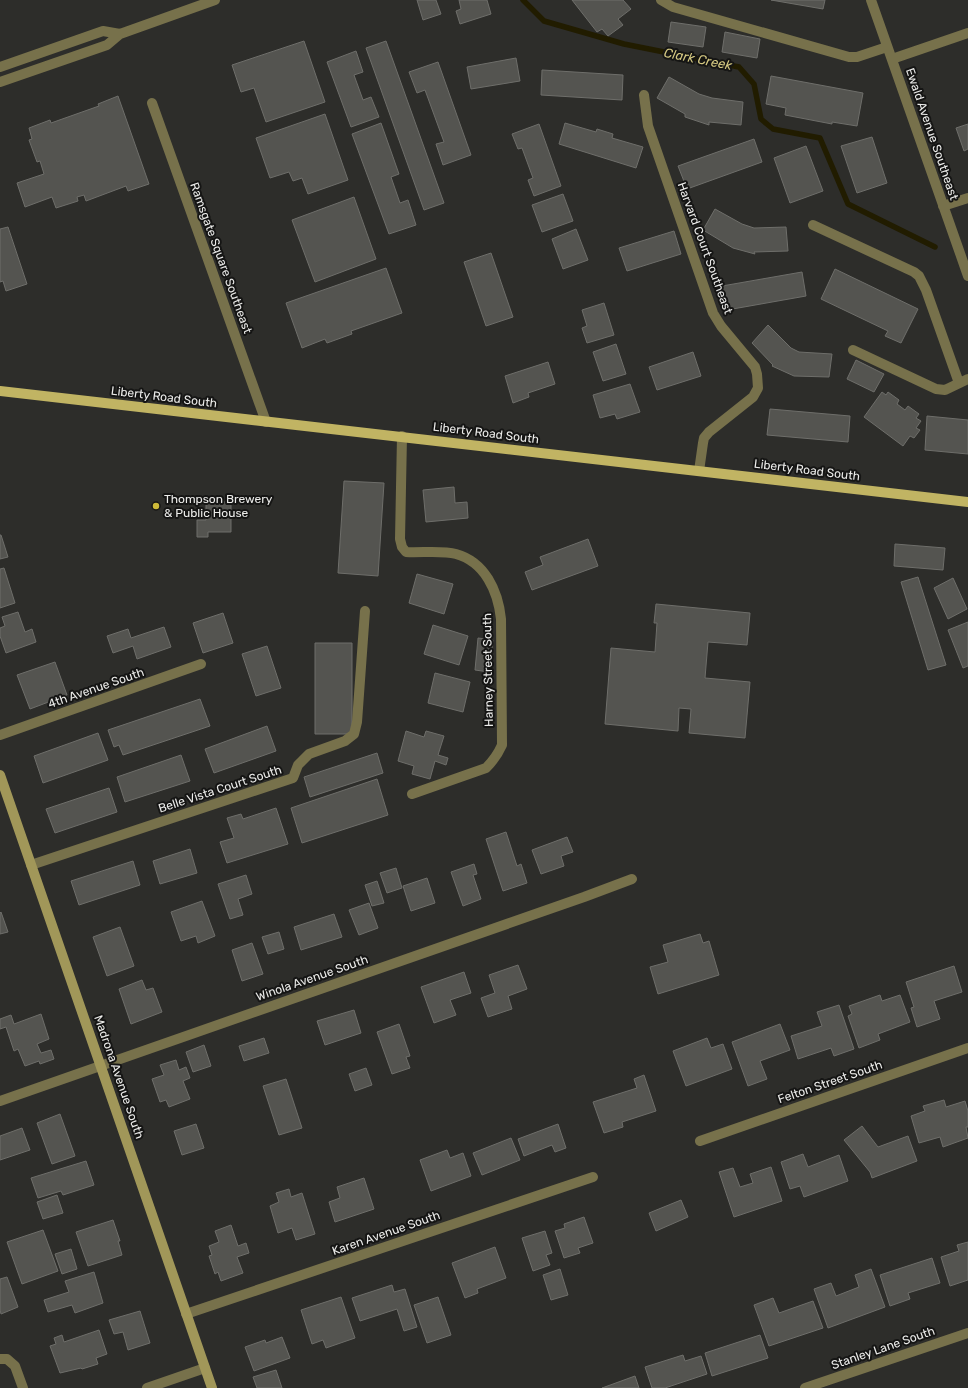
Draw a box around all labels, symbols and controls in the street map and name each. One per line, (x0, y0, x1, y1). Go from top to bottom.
water label: Clark Creek (663, 45, 734, 73)
street label: Ewald Avenue Southeast (903, 66, 961, 202)
street label: Harvard Court Southeast (675, 180, 736, 316)
street label: Ramsgate Square Southeast (187, 181, 255, 336)
street label: Liberty Road South (110, 384, 218, 410)
street label: Liberty Road South (432, 420, 540, 446)
street label: Liberty Road South (753, 457, 861, 483)
place label: Thompson Brewery & Public House (164, 492, 273, 520)
marker: Thompson Brewery & Public House (151, 501, 161, 511)
street label: Harney Street South (480, 613, 496, 727)
street label: 4th Avenue South (46, 665, 146, 711)
street label: Belle Vista Court South (157, 762, 283, 816)
street label: Winola Avenue South (254, 952, 370, 1004)
street label: Madrona Avenue South (91, 1013, 147, 1141)
street label: Felton Street South (776, 1058, 884, 1106)
street label: Karen Avenue South (330, 1208, 442, 1258)
street label: Stanley Lane South (829, 1324, 937, 1372)

